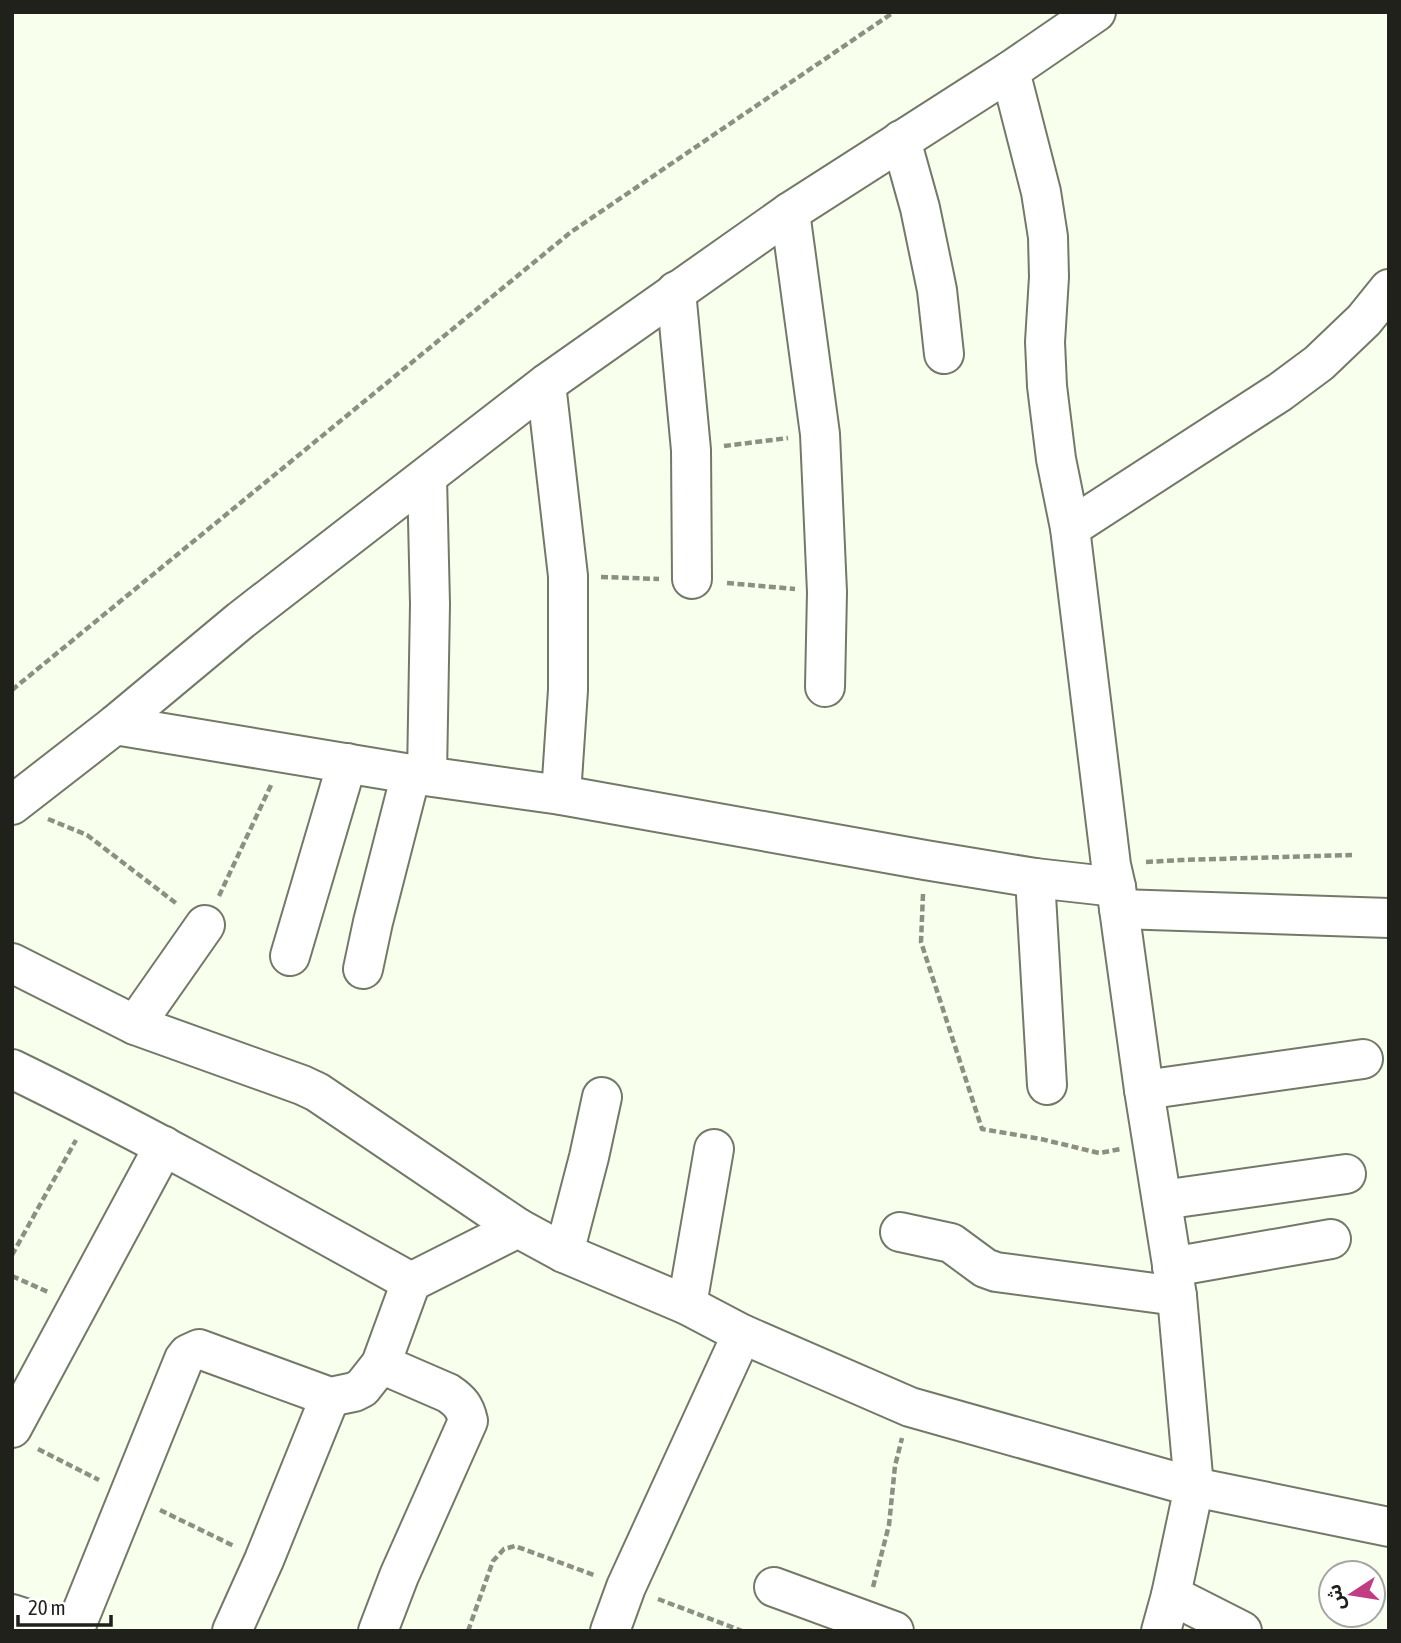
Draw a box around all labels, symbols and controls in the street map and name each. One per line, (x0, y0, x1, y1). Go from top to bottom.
north arrow (1317, 1559, 1387, 1629)
text: ش (1322, 1583, 1349, 1613)
scale bar (18, 1584, 110, 1628)
text: 20 m (28, 1595, 66, 1619)

